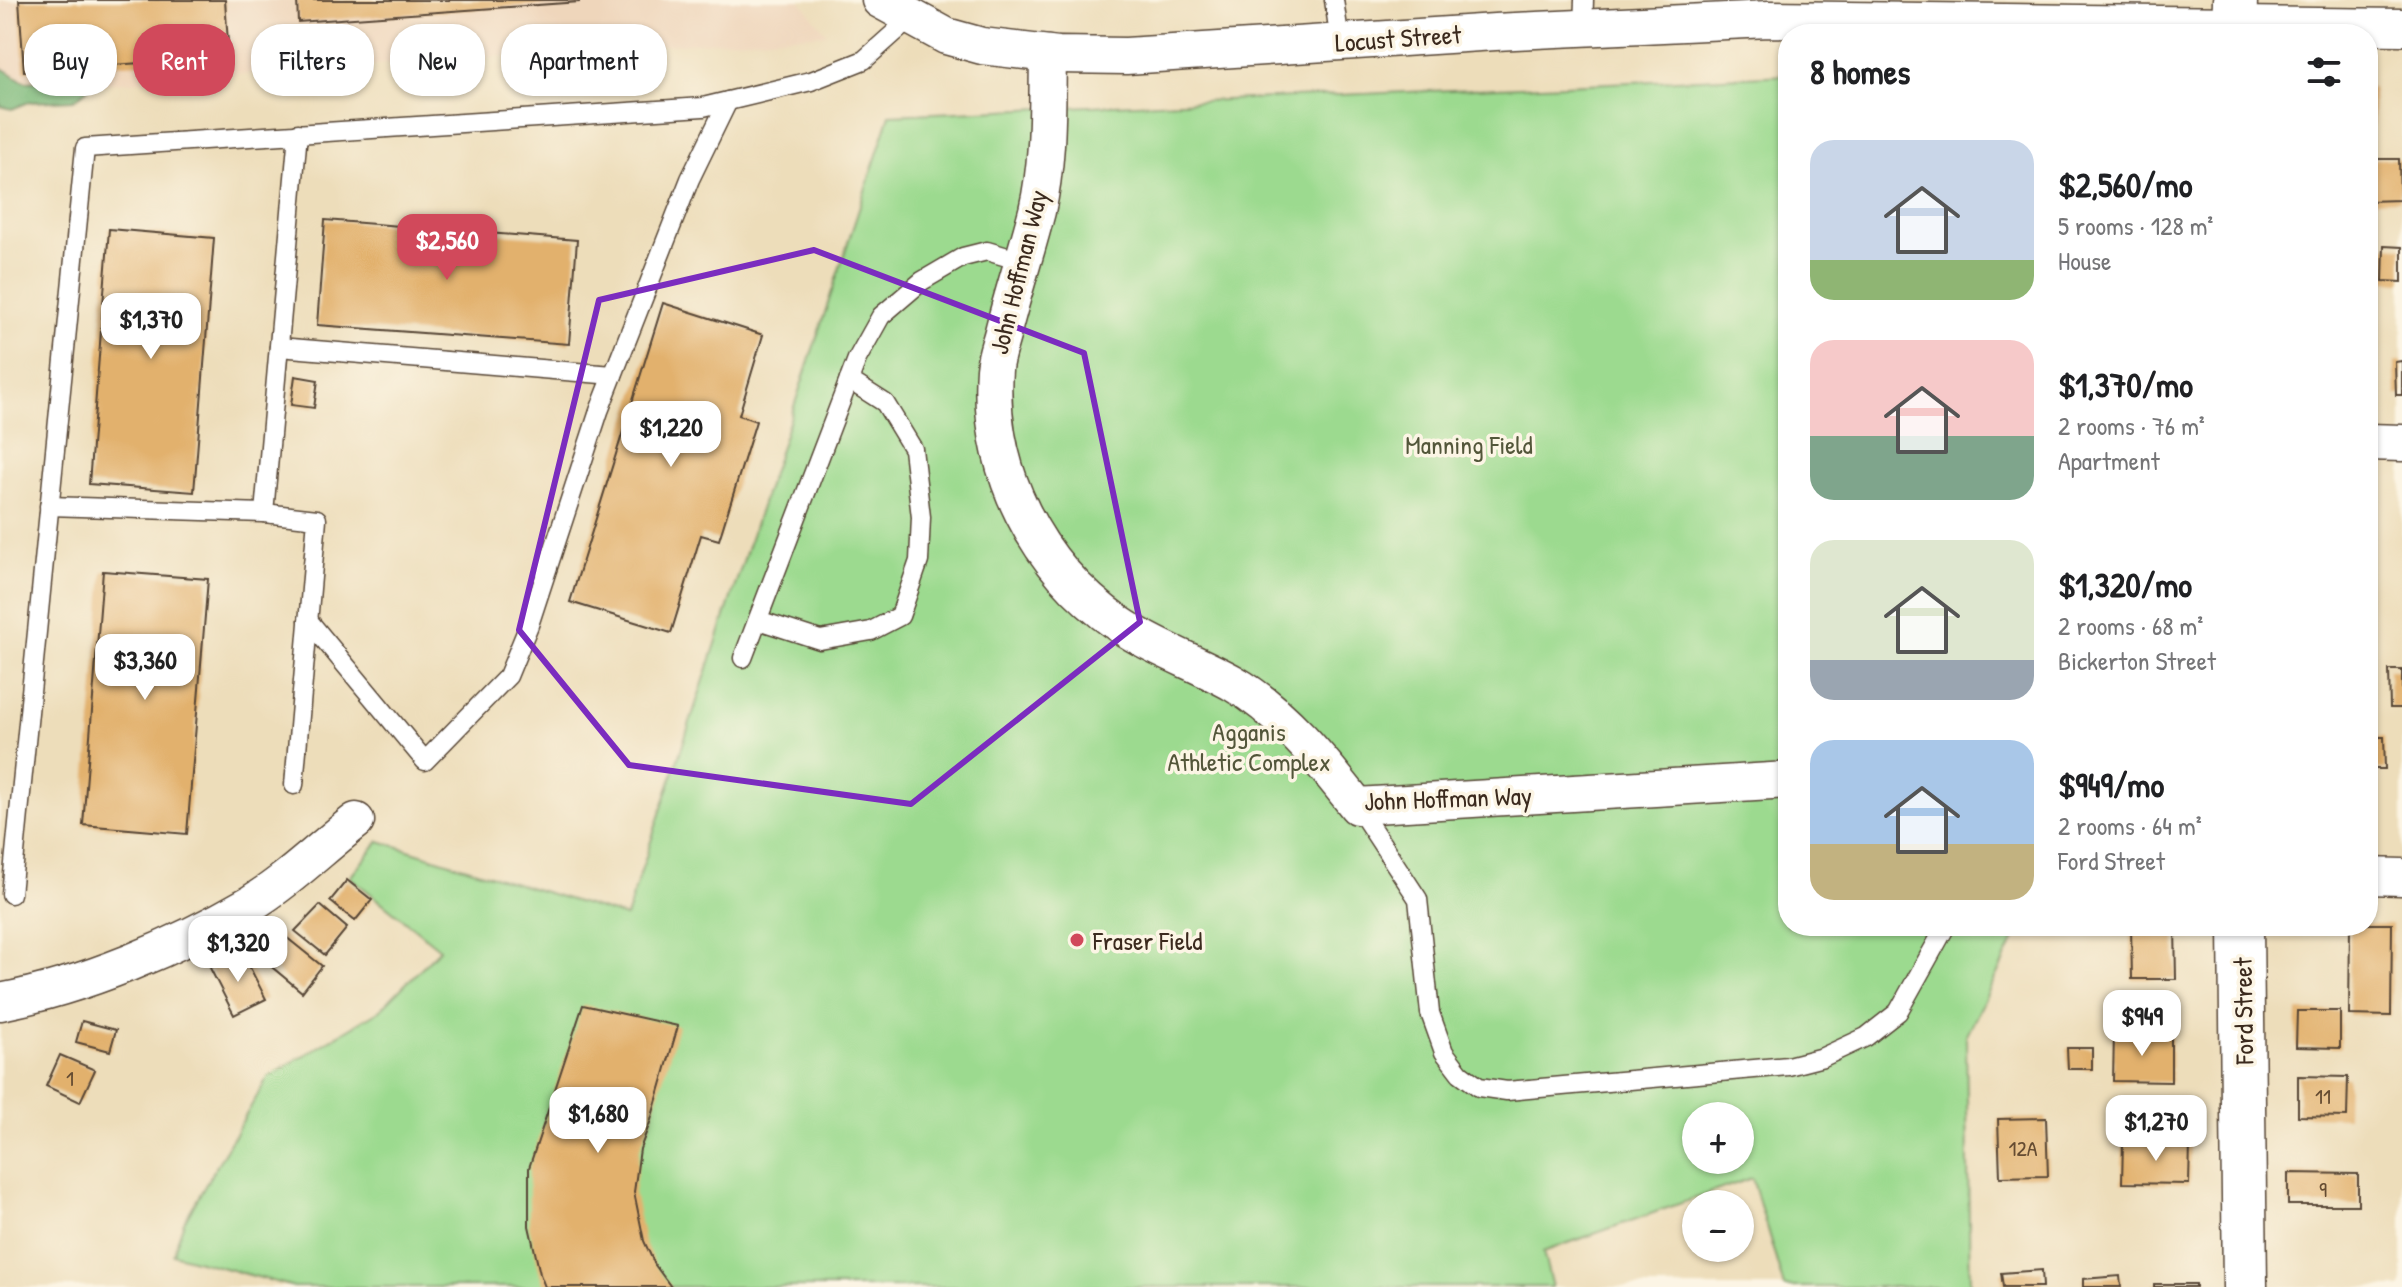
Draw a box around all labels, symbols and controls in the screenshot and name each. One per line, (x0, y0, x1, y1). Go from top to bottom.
street label: Locust Street (1334, 16, 1463, 60)
chip: Buy (24, 24, 117, 96)
chip: Rent (133, 24, 235, 96)
chip: Filters (251, 24, 374, 96)
chip: New (390, 24, 485, 96)
chip: Apartment (501, 24, 667, 96)
text: 8 homes (1810, 49, 1910, 95)
icon: filters (2302, 50, 2346, 94)
text: $2,560/mo (2058, 162, 2192, 208)
icon: home (1874, 172, 1970, 268)
street label: John Hoffman Way (981, 186, 1055, 358)
text: 5 rooms · 128 m² (2058, 208, 2213, 243)
pin: $2,560 (382, 214, 512, 282)
text: $2,560 (415, 222, 479, 257)
text: House (2058, 243, 2111, 278)
pin: $1,370 (86, 293, 216, 361)
text: $1,370 (119, 301, 183, 336)
text: $1,370/mo (2058, 362, 2193, 408)
icon: home (1874, 372, 1970, 468)
pin: $1,220 (606, 401, 736, 469)
text: 2 rooms · 76 m² (2058, 408, 2205, 443)
text: $1,220 (639, 409, 703, 444)
park label: Manning Field (1405, 427, 1533, 462)
text: Apartment (2058, 443, 2160, 478)
text: $1,320/mo (2058, 562, 2192, 608)
icon: home (1874, 572, 1970, 668)
text: 2 rooms · 68 m² (2058, 608, 2203, 643)
pin: $3,360 (80, 634, 210, 702)
text: $3,360 (113, 642, 177, 677)
text: Bickerton Street (2058, 643, 2216, 678)
park label: Agganis Athletic Complex (1167, 714, 1331, 779)
text: $949/mo (2058, 762, 2164, 808)
icon: home (1874, 772, 1970, 868)
street label: John Hoffman Way (1364, 778, 1532, 818)
text: 2 rooms · 64 m² (2058, 808, 2202, 843)
text: Ford Street (2058, 843, 2165, 878)
pin: $1,320 (173, 916, 303, 984)
place label: Fraser Field (1092, 923, 1202, 958)
text: $1,320 (206, 924, 270, 959)
marker: Fraser Field (1068, 931, 1086, 949)
street label: Ford Street (2225, 956, 2261, 1066)
pin: $949 (2095, 990, 2189, 1058)
text: $949 (2121, 998, 2163, 1033)
house number: 1 (66, 1063, 74, 1093)
house number: 11 (2315, 1081, 2331, 1111)
pin: $1,680 (533, 1087, 663, 1155)
text: $1,680 (567, 1095, 629, 1130)
pin: $1,270 (2091, 1095, 2221, 1163)
map controls (1682, 1102, 1754, 1262)
button: + (1682, 1102, 1754, 1174)
text: $1,270 (2124, 1103, 2188, 1138)
house number: 12A (2008, 1133, 2038, 1163)
house number: 9 (2319, 1174, 2327, 1204)
button: − (1682, 1190, 1754, 1262)

